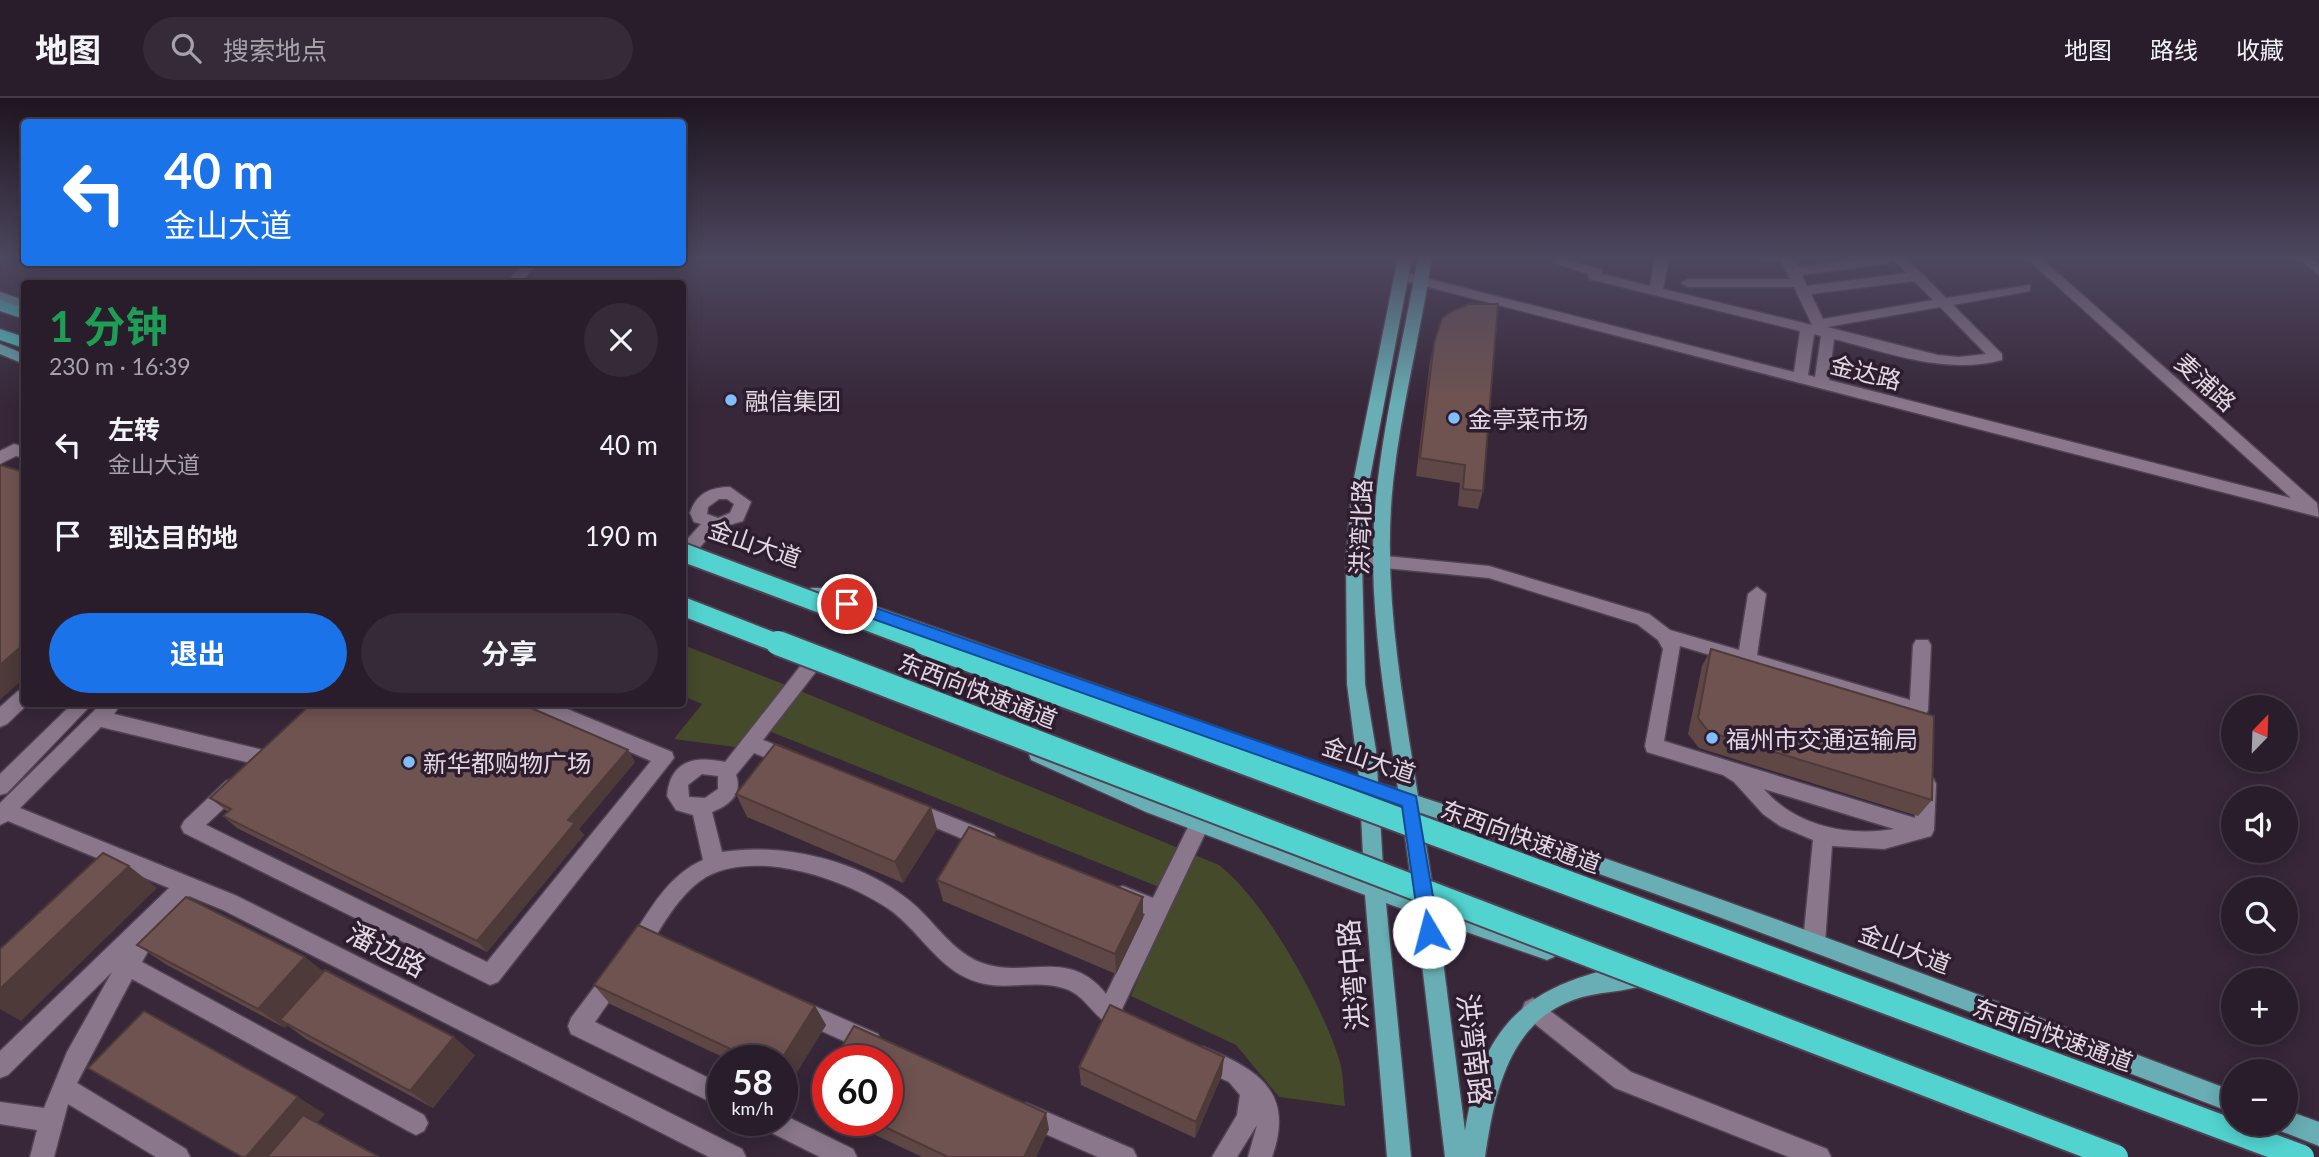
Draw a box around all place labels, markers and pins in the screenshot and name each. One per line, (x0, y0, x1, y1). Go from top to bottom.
place label: 融信集团 (745, 386, 841, 415)
marker: 融信集团 (723, 392, 739, 408)
place label: 金亭菜市场 (1468, 404, 1588, 433)
marker: 金亭菜市场 (1446, 410, 1462, 426)
pin (817, 574, 877, 634)
place label: 福州市交通运输局 (1726, 724, 1918, 753)
marker: 福州市交通运输局 (1704, 730, 1720, 746)
place label: 新华都购物广场 (423, 748, 591, 777)
marker: 新华都购物广场 (401, 754, 417, 770)

